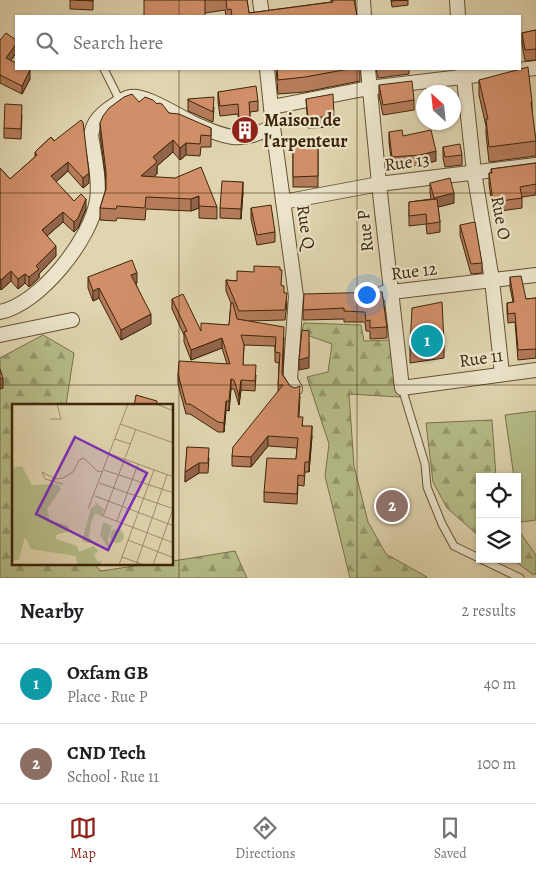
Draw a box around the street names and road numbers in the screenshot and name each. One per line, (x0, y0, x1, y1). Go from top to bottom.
street label: Rue 13 (383, 147, 431, 177)
street label: Rue O (485, 194, 517, 242)
street label: Rue Q (291, 203, 321, 253)
street label: Rue P (351, 209, 379, 253)
street label: Rue 12 (389, 256, 439, 286)
street label: Rue 11 (457, 343, 505, 373)

